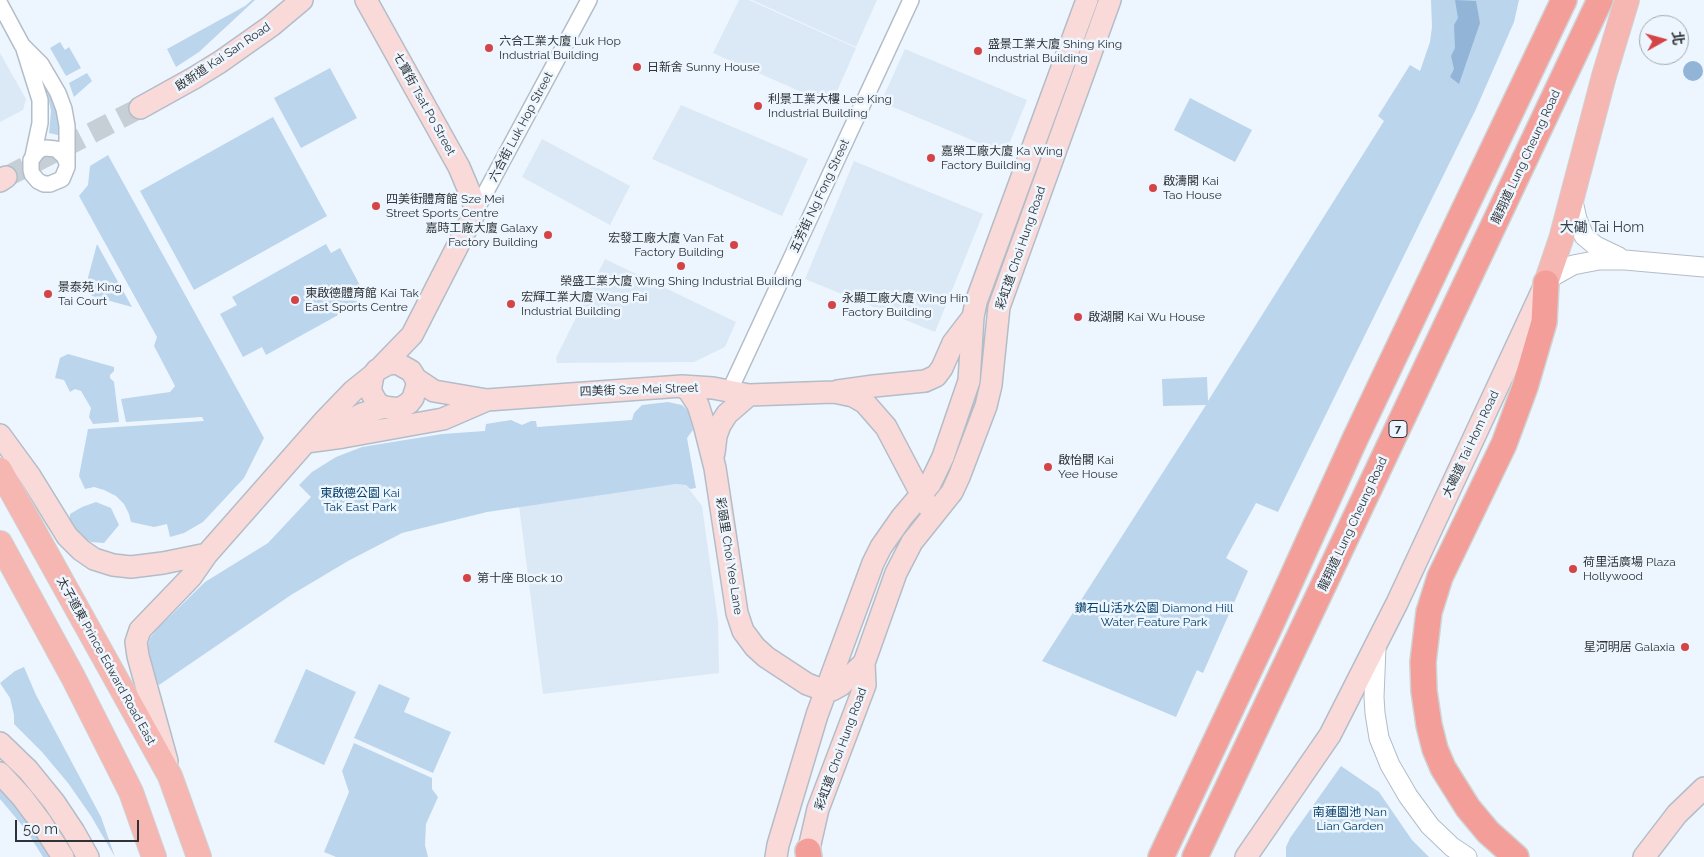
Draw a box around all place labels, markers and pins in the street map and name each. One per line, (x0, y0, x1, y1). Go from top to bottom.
place label: 六合工業大廈 Luk Hop Industrial Building (499, 34, 621, 62)
place label: 盛景工業大廈 Shing King Industrial Building (988, 37, 1122, 65)
marker: 六合工業大廈 Luk Hop Industrial Building (483, 42, 495, 54)
marker: 盛景工業大廈 Shing King Industrial Building (972, 45, 984, 57)
place label: 日新舍 Sunny House (647, 60, 760, 74)
marker: 日新舍 Sunny House (631, 61, 643, 73)
place label: 利景工業大樓 Lee King Industrial Building (768, 92, 892, 120)
marker: 利景工業大樓 Lee King Industrial Building (752, 100, 764, 112)
place label: 嘉榮工廠大廈 Ka Wing Factory Building (941, 144, 1063, 172)
marker: 嘉榮工廠大廈 Ka Wing Factory Building (925, 152, 937, 164)
place label: 啟濤閣 Kai Tao House (1163, 174, 1222, 202)
marker: 啟濤閣 Kai Tao House (1147, 182, 1159, 194)
place label: 四美街體育館 Sze Mei Street Sports Centre (386, 192, 504, 220)
marker: 四美街體育館 Sze Mei Street Sports Centre (370, 200, 382, 212)
place label: 嘉時工廠大廈 Galaxy Factory Building (425, 221, 538, 249)
marker: 嘉時工廠大廈 Galaxy Factory Building (542, 229, 554, 241)
place label: 宏發工廠大廈 Van Fat Factory Building (608, 231, 724, 259)
marker: 宏發工廠大廈 Van Fat Factory Building (728, 239, 740, 251)
marker: 榮盛工業大廈 Wing Shing Industrial Building (675, 260, 687, 272)
place label: 榮盛工業大廈 Wing Shing Industrial Building (560, 274, 802, 288)
place label: 景泰苑 King Tai Court (58, 280, 122, 308)
place label: 東啟德體育館 Kai Tak East Sports Centre (305, 286, 419, 314)
marker: 景泰苑 King Tai Court (42, 288, 54, 300)
place label: 宏輝工業大廈 Wang Fai Industrial Building (521, 290, 647, 318)
place label: 永顯工廠大廈 Wing Hin Factory Building (842, 291, 968, 319)
marker: 東啟德體育館 Kai Tak East Sports Centre (289, 294, 301, 306)
marker: 宏輝工業大廈 Wang Fai Industrial Building (505, 298, 517, 310)
marker: 永顯工廠大廈 Wing Hin Factory Building (826, 299, 838, 311)
place label: 啟湖閣 Kai Wu House (1088, 310, 1205, 324)
marker: 啟湖閣 Kai Wu House (1072, 311, 1084, 323)
place label: 啟怡閣 Kai Yee House (1058, 453, 1118, 481)
marker: 啟怡閣 Kai Yee House (1042, 461, 1054, 473)
place label: 荷里活廣場 Plaza Hollywood (1583, 555, 1676, 583)
marker: 荷里活廣場 Plaza Hollywood (1567, 563, 1579, 575)
place label: 第十座 Block 10 (477, 571, 563, 585)
marker: 第十座 Block 10 (461, 572, 473, 584)
place label: 星河明居 Galaxia (1584, 640, 1675, 654)
marker: 星河明居 Galaxia (1679, 641, 1691, 653)

